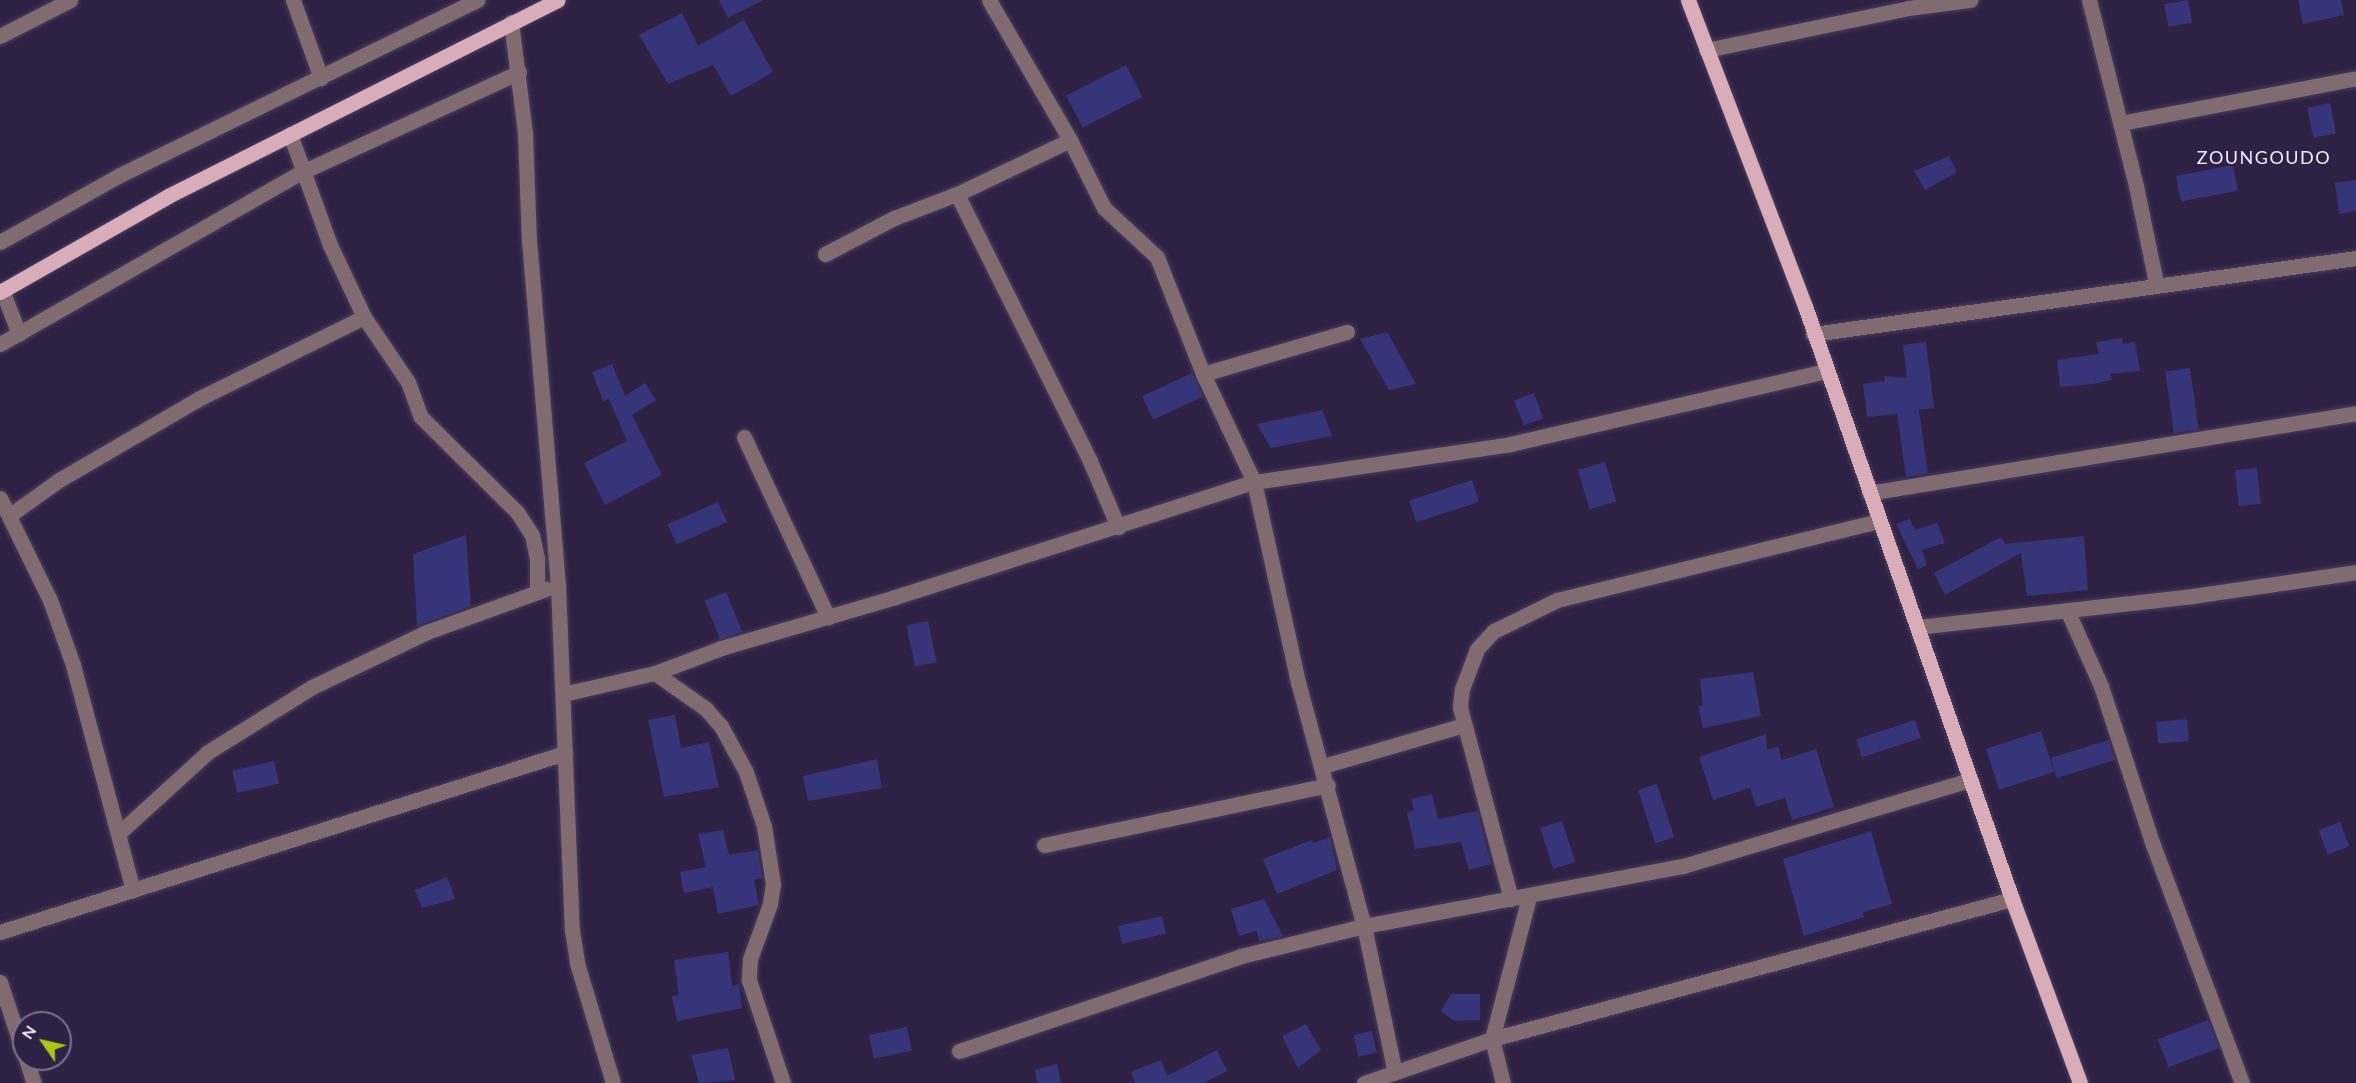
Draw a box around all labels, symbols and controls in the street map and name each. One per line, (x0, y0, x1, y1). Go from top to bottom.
district label: ZOUNGOUDO (2197, 146, 2331, 168)
north arrow (12, 1011, 72, 1071)
text: N (17, 1021, 40, 1042)

